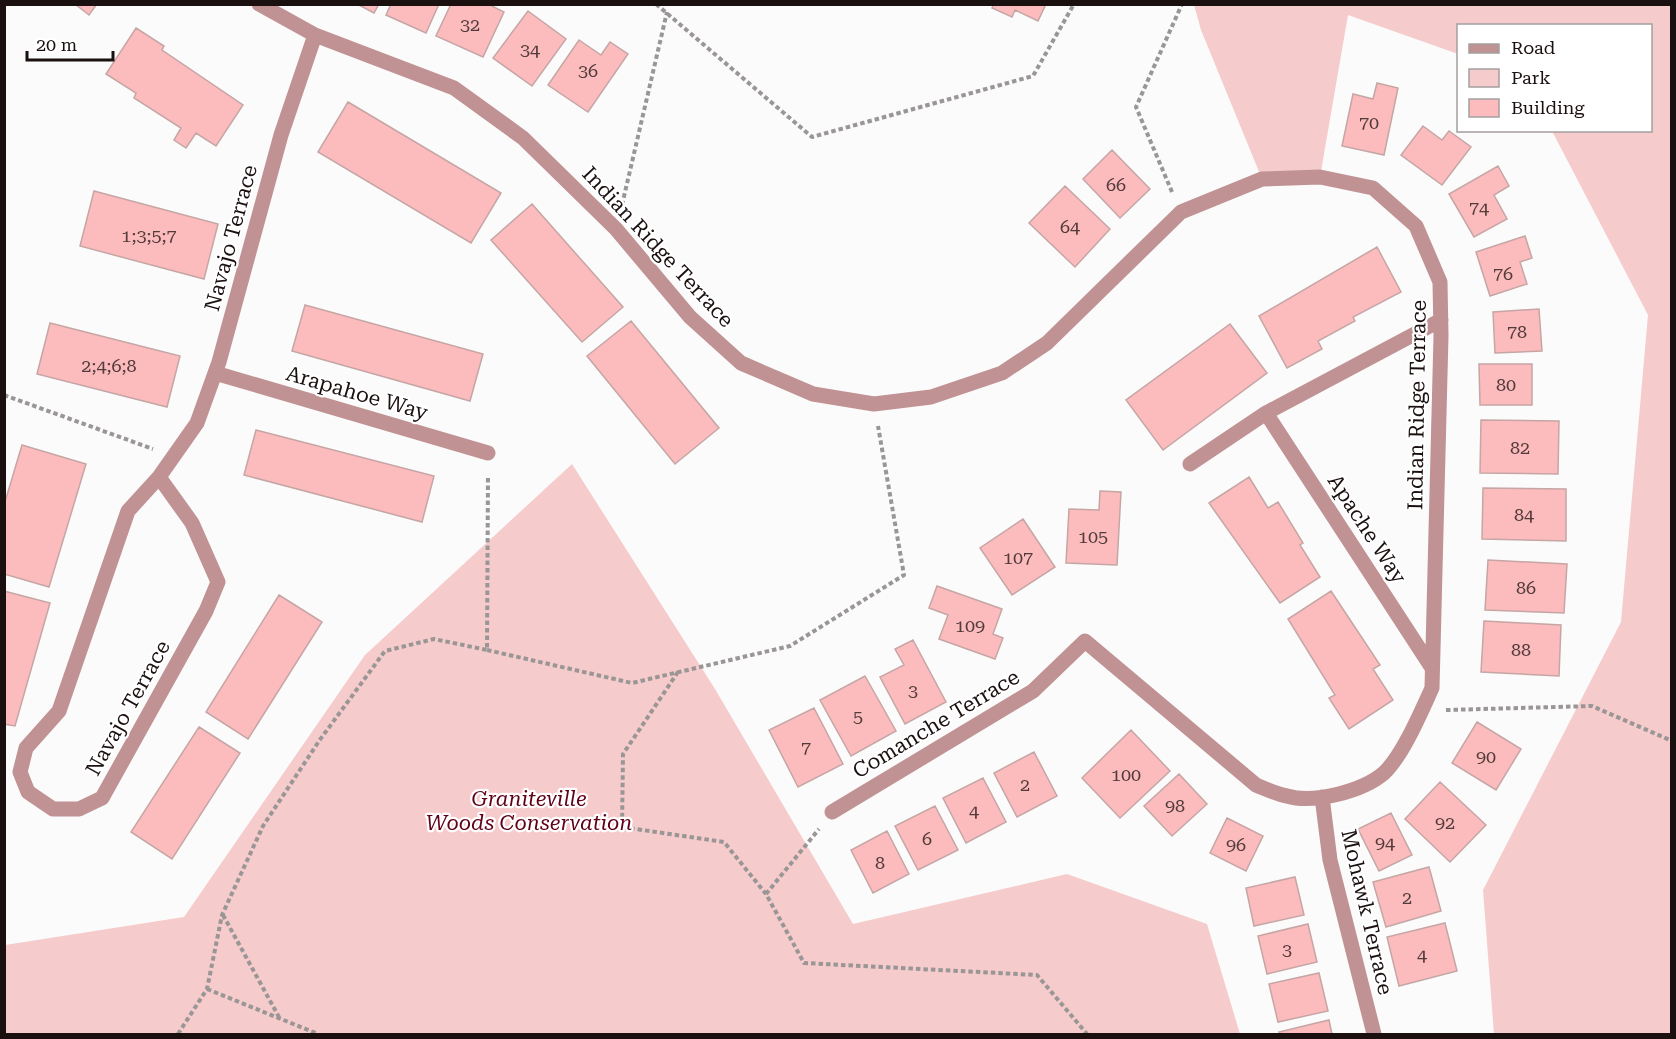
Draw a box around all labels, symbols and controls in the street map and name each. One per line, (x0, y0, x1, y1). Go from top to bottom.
house number: 32 (460, 14, 480, 35)
scale bar (27, 24, 112, 62)
legend (1457, 24, 1652, 132)
text: 20 m (36, 34, 77, 55)
text: Road (1511, 37, 1556, 58)
house number: 34 (520, 39, 540, 60)
house number: 36 (578, 60, 598, 81)
text: Park (1511, 67, 1551, 88)
text: Building (1511, 97, 1585, 118)
house number: 70 (1359, 112, 1379, 133)
street label: Navajo Terrace (200, 162, 262, 314)
street label: Indian Ridge Terrace (577, 162, 739, 332)
house number: 66 (1106, 174, 1126, 195)
house number: 74 (1469, 197, 1489, 218)
house number: 64 (1060, 216, 1080, 237)
house number: 1;3;5;7 (121, 225, 177, 246)
house number: 76 (1493, 263, 1513, 284)
street label: Indian Ridge Terrace (1403, 300, 1431, 510)
house number: 78 (1507, 321, 1527, 342)
house number: 2;4;6;8 (81, 355, 137, 376)
street label: Arapahoe Way (283, 361, 431, 425)
house number: 80 (1496, 374, 1516, 395)
house number: 82 (1510, 437, 1530, 458)
street label: Apache Way (1323, 470, 1411, 588)
house number: 84 (1514, 504, 1534, 525)
house number: 105 (1078, 526, 1108, 547)
house number: 107 (1003, 547, 1033, 568)
house number: 86 (1516, 577, 1536, 598)
house number: 109 (955, 615, 985, 636)
street label: Navajo Terrace (81, 636, 175, 780)
house number: 88 (1511, 639, 1531, 660)
street label: Comanche Terrace (848, 665, 1024, 783)
house number: 3 (908, 680, 918, 701)
house number: 5 (853, 706, 863, 727)
house number: 7 (801, 737, 811, 758)
house number: 90 (1476, 746, 1496, 767)
house number: 100 (1111, 764, 1141, 785)
house number: 2 (1020, 774, 1030, 795)
park label: Graniteville Woods Conservation (426, 787, 632, 835)
house number: 98 (1165, 795, 1185, 816)
house number: 4 (969, 800, 979, 821)
house number: 92 (1435, 812, 1455, 833)
street label: Mohawk Terrace (1336, 827, 1398, 997)
house number: 6 (922, 828, 932, 849)
house number: 94 (1375, 832, 1395, 853)
house number: 96 (1226, 834, 1246, 855)
house number: 8 (875, 852, 885, 873)
house number: 2 (1402, 887, 1412, 908)
house number: 3 (1282, 939, 1292, 960)
house number: 4 (1417, 944, 1427, 965)

